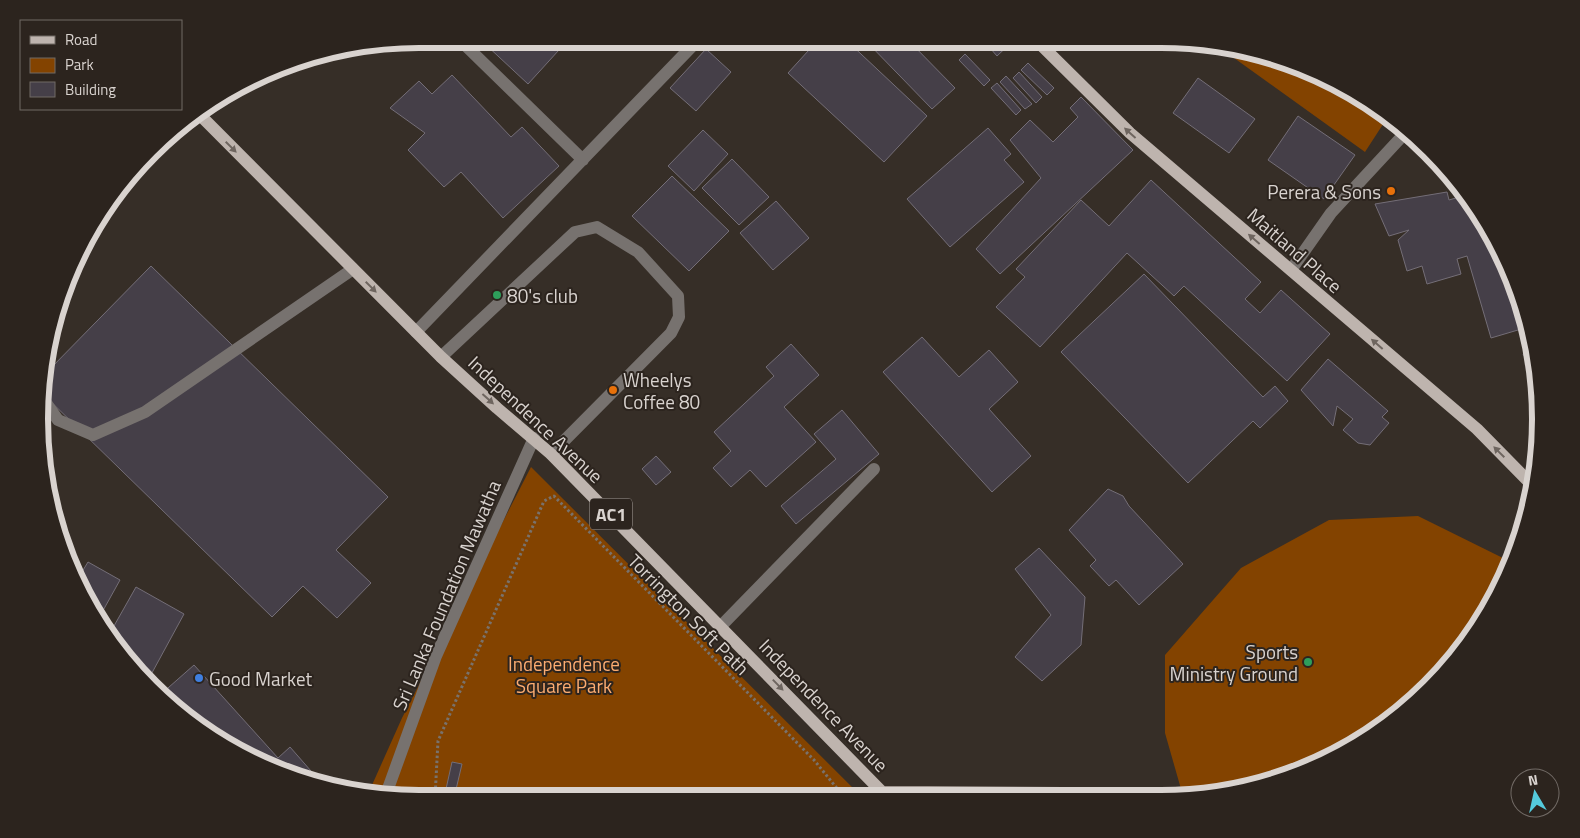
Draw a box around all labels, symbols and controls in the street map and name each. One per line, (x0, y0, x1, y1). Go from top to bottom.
legend (20, 20, 182, 110)
text: Road (65, 28, 97, 51)
text: Park (65, 53, 94, 76)
text: Building (65, 78, 116, 101)
one-way arrow (1125, 127, 1137, 139)
one-way arrow (225, 141, 237, 153)
place label: Perera & Sons (1267, 177, 1381, 206)
marker: Perera & Sons (1385, 185, 1397, 197)
street label: Maitland Place (1241, 200, 1349, 300)
one-way arrow (1247, 233, 1260, 244)
one-way arrow (365, 280, 377, 292)
place label: 80's club (507, 281, 578, 310)
marker: 80's club (491, 289, 503, 301)
one-way arrow (1371, 339, 1384, 350)
street label: Independence Avenue (462, 349, 610, 489)
place label: Wheelys Coffee 80 (623, 365, 700, 416)
marker: Wheelys Coffee 80 (607, 384, 619, 396)
one-way arrow (481, 394, 494, 405)
one-way arrow (1493, 446, 1505, 458)
street label: Sri Lanka Foundation Mawatha (384, 475, 508, 715)
road number: AC1 (590, 498, 632, 530)
street label: Torrington Soft Path (622, 547, 756, 681)
street label: Independence Avenue (753, 632, 895, 778)
place label: Sports Ministry Ground (1170, 637, 1298, 688)
park label: Independence Square Park (508, 649, 620, 700)
marker: Sports Ministry Ground (1302, 656, 1314, 668)
place label: Good Market (209, 664, 312, 693)
marker: Good Market (193, 672, 205, 684)
one-way arrow (772, 679, 784, 691)
north arrow (1510, 768, 1560, 818)
text: N (1526, 769, 1539, 791)

